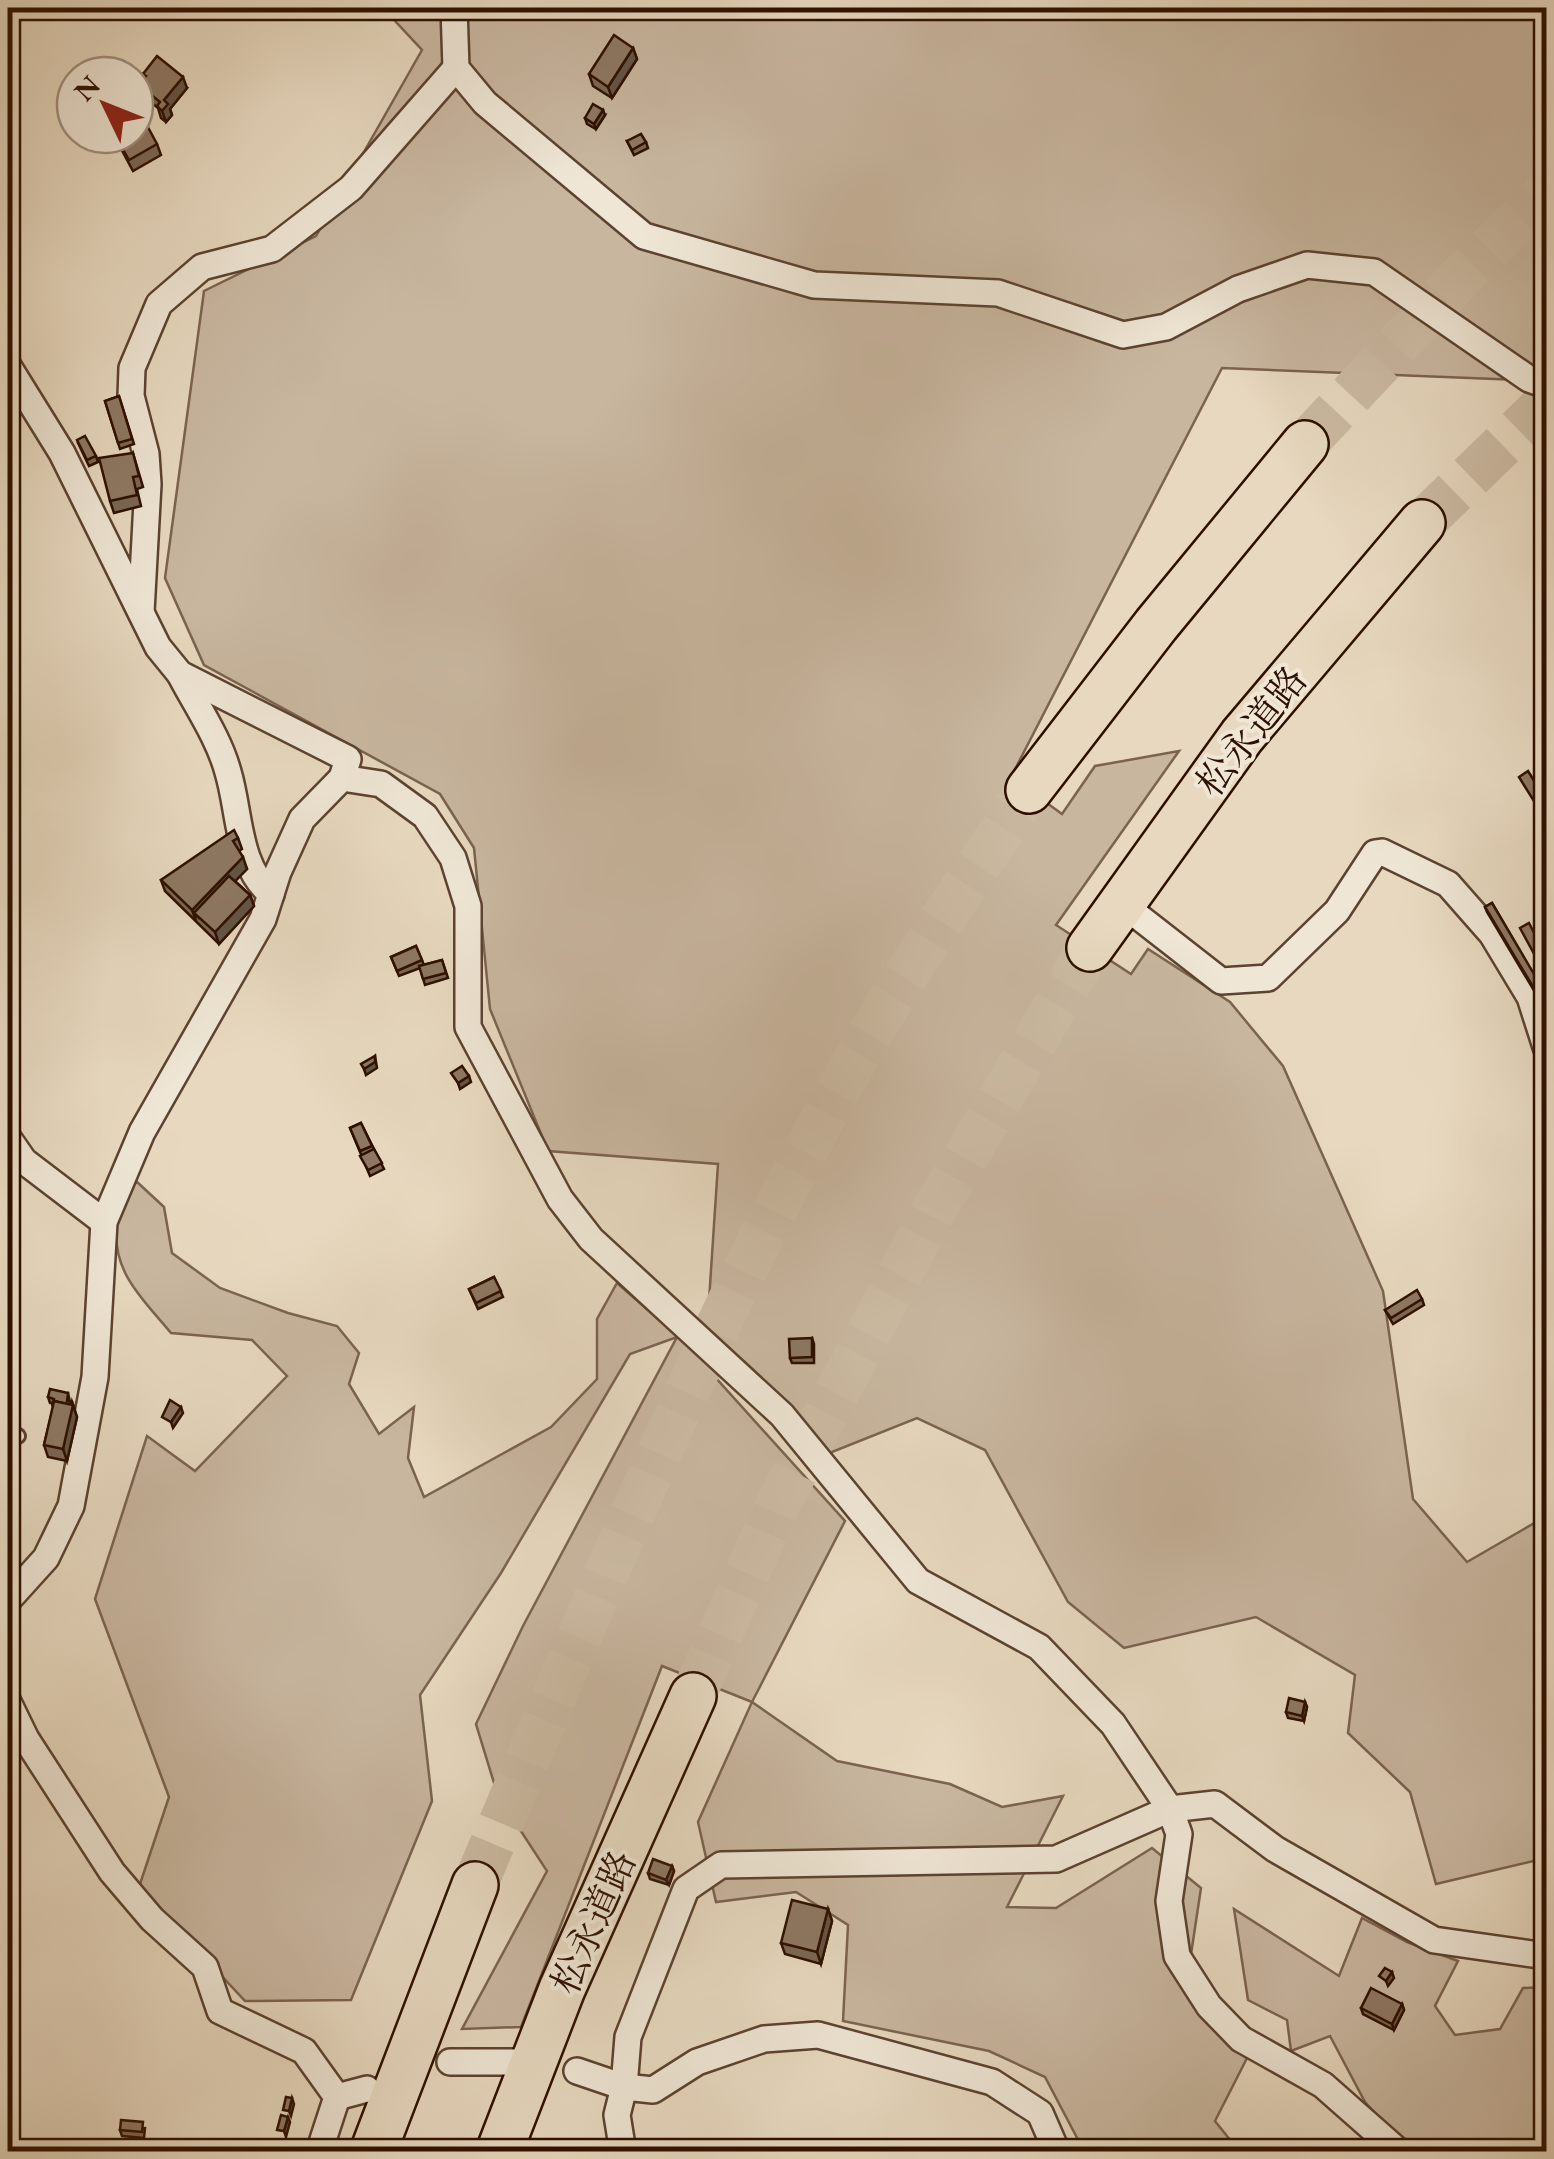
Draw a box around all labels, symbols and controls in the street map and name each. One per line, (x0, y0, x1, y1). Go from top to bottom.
north arrow (55, 55, 155, 155)
text: N (66, 67, 108, 109)
street label: 松永道路 (1185, 656, 1317, 806)
street label: 松永道路 (540, 1843, 646, 2001)

